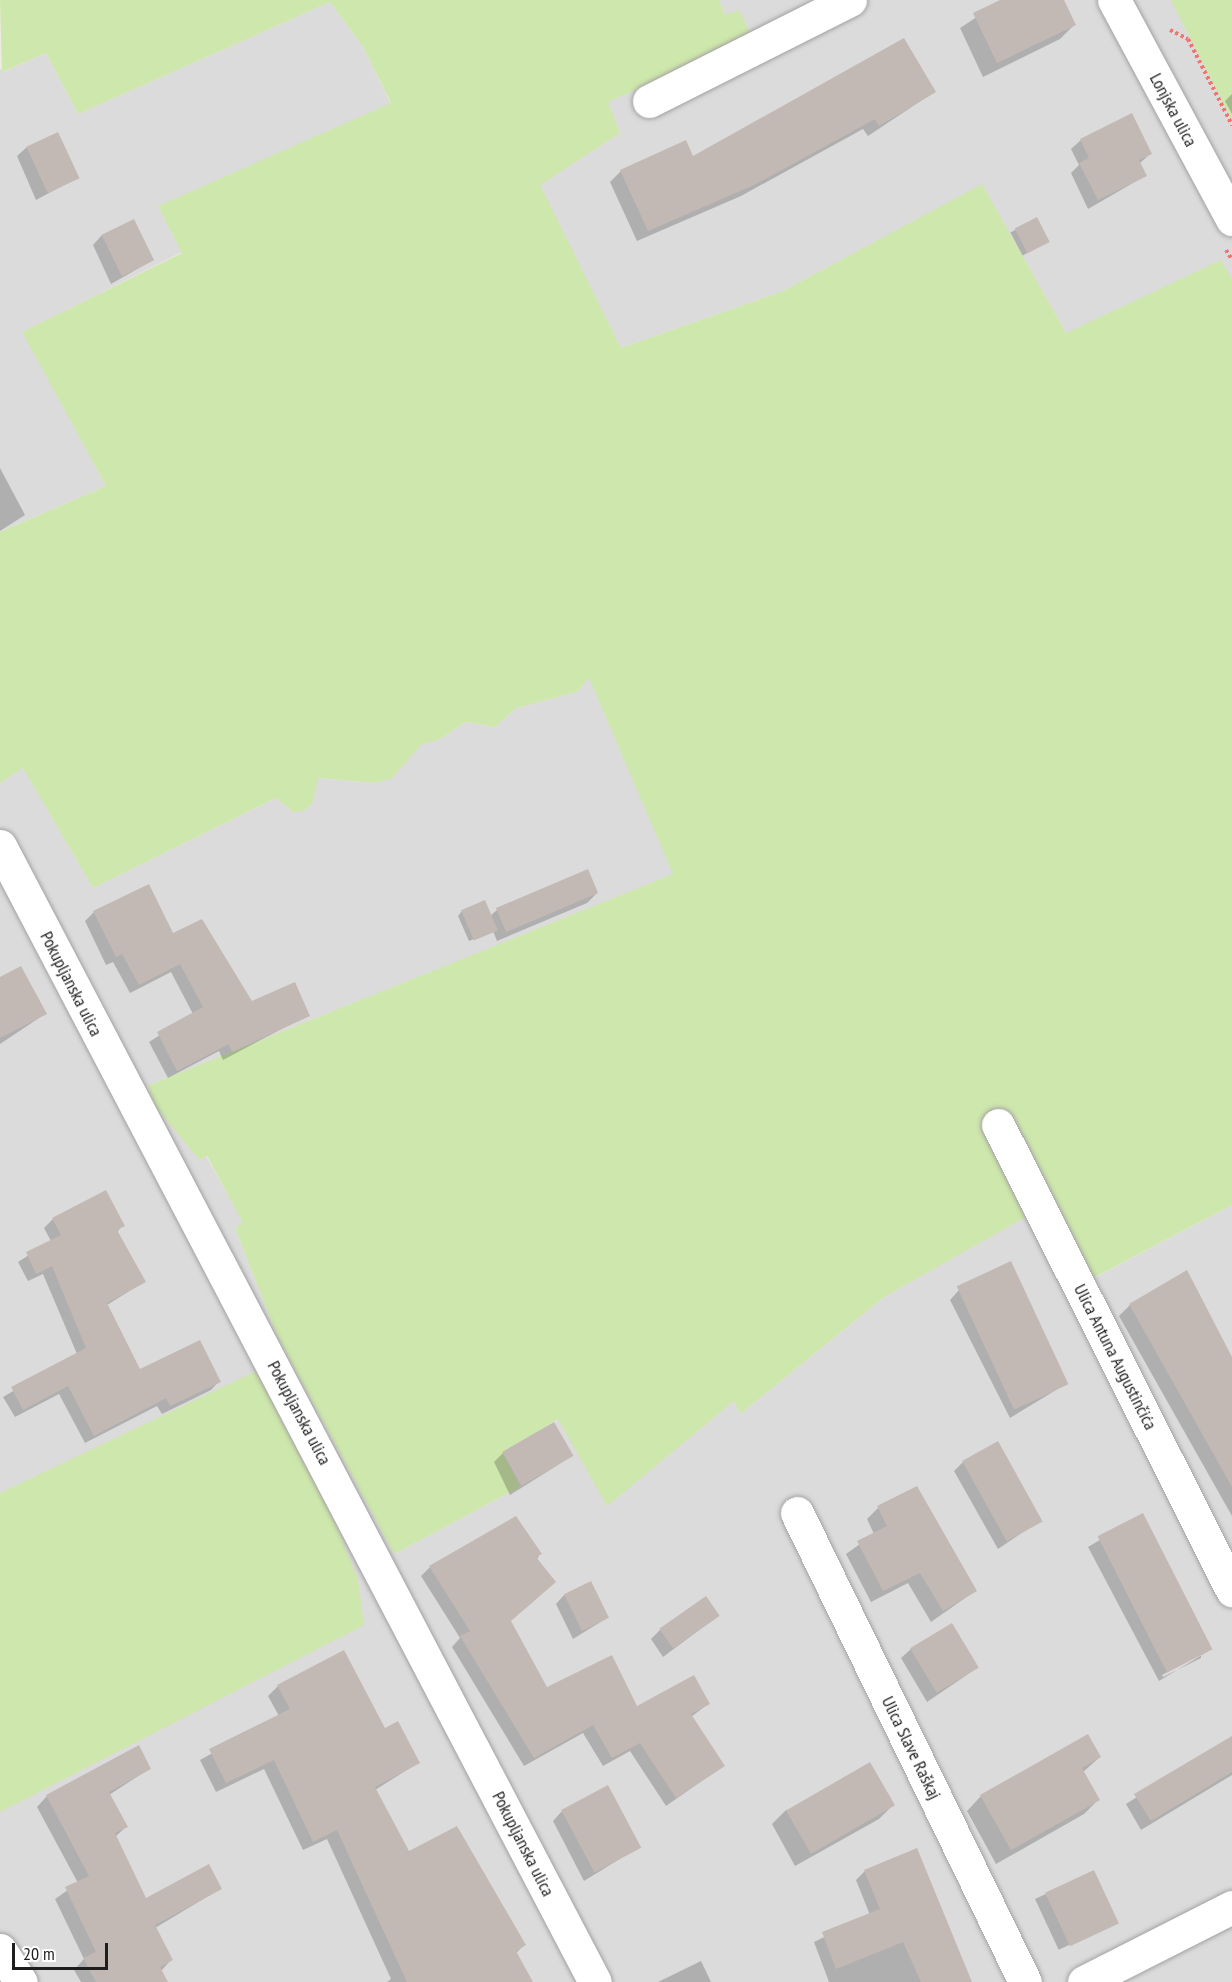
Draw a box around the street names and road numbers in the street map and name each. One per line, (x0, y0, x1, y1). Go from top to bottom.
street label: Lonjska ulica (1145, 70, 1201, 150)
street label: Pokupljanska ulica (35, 928, 107, 1040)
street label: Ulica Antuna Augustinčića (1069, 1280, 1161, 1434)
street label: Pokupljanska ulica (263, 1357, 335, 1469)
street label: Ulica Slave Raškaj (877, 1693, 945, 1803)
street label: Pokupljanska ulica (487, 1788, 559, 1900)

